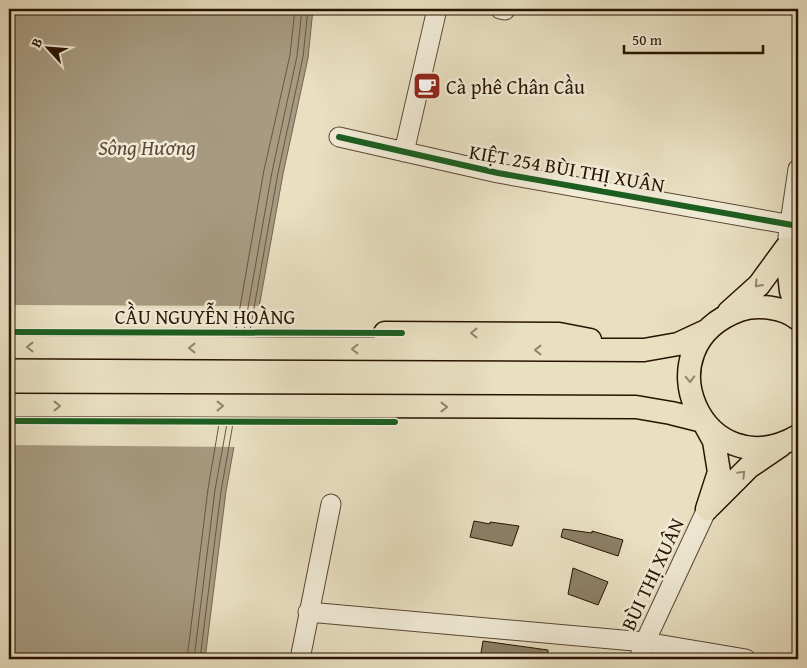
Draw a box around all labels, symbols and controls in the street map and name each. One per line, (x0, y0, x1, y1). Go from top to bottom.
north arrow (22, 22, 72, 72)
scale bar (624, 22, 763, 54)
text: 50 m (632, 29, 663, 50)
text: B (25, 34, 47, 51)
cafe icon: Cà phê Chân Cầu (412, 71, 442, 101)
place label: Cà phê Chân Cầu (446, 72, 585, 101)
water label: Sông Hương (98, 132, 196, 163)
street label: KIỆT 254 BÙI THỊ XUÂN (467, 137, 667, 199)
one-way arrow (755, 279, 764, 288)
street label: CẦU NGUYỄN HOÀNG (115, 301, 296, 331)
one-way arrow (470, 328, 478, 338)
one-way arrow (26, 342, 34, 352)
one-way arrow (188, 343, 196, 353)
one-way arrow (351, 344, 358, 354)
one-way arrow (534, 344, 542, 355)
one-way arrow (685, 375, 695, 383)
one-way arrow (54, 401, 62, 411)
one-way arrow (216, 401, 224, 411)
one-way arrow (441, 402, 449, 412)
one-way arrow (736, 471, 745, 480)
street label: BÙI THỊ XUÂN (613, 513, 691, 635)

